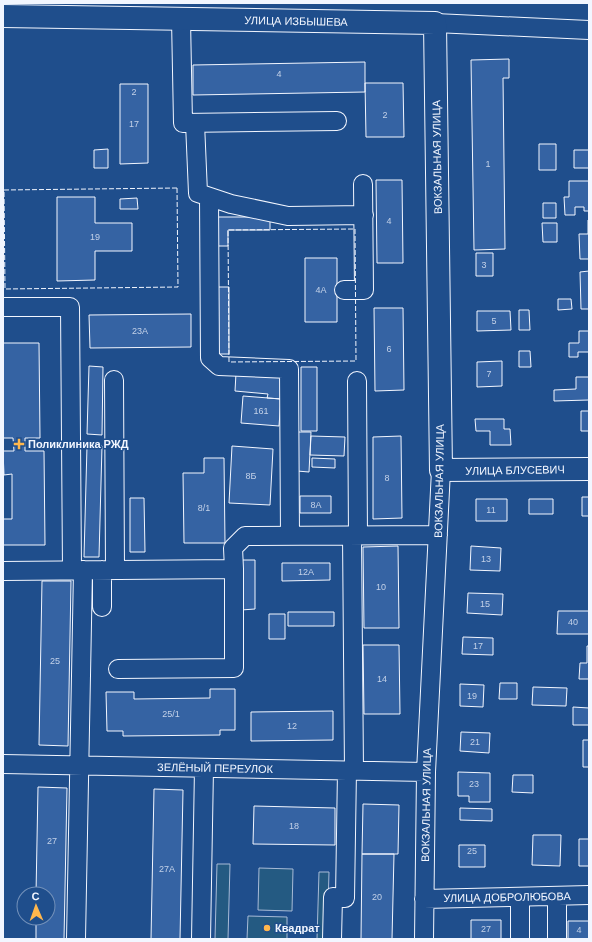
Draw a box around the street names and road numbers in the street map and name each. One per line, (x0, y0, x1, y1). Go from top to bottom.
street label: УЛИЦА ИЗБЫШЕВА (244, 14, 349, 28)
street label: ВОКЗАЛЬНАЯ УЛИЦА (430, 99, 444, 214)
street label: ВОКЗАЛЬНАЯ УЛИЦА (432, 423, 446, 538)
street label: УЛИЦА БЛУСЕВИЧ (465, 463, 565, 477)
street label: ВОКЗАЛЬНАЯ УЛИЦА (419, 747, 433, 862)
street label: ЗЕЛЁНЫЙ ПЕРЕУЛОК (157, 761, 274, 775)
street label: УЛИЦА ДОБРОЛЮБОВА (443, 890, 571, 904)

